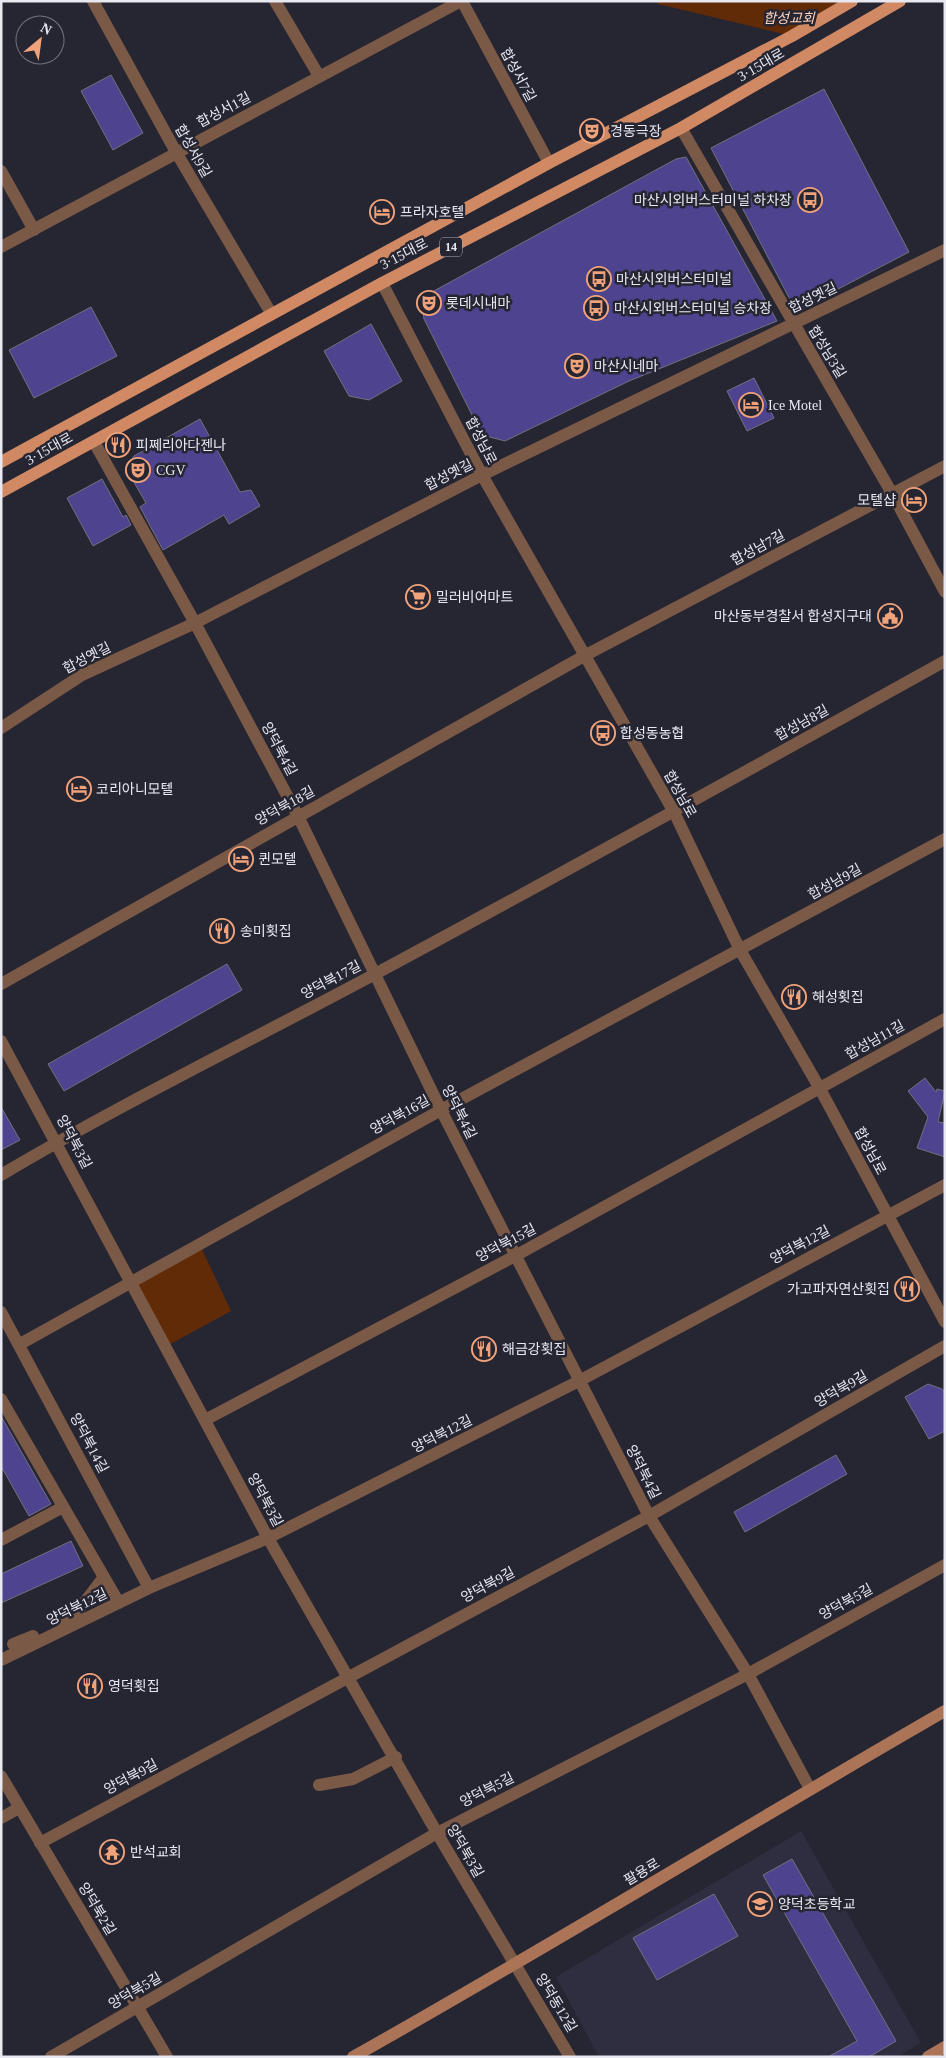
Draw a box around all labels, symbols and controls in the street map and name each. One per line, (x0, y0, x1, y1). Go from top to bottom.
park label: 합성교회 (763, 11, 816, 26)
north arrow (15, 15, 65, 65)
text: N (38, 20, 54, 38)
street label: 합성서7길 (498, 46, 538, 104)
street label: 3·15대로 (735, 46, 787, 84)
street label: 합성서1길 (195, 90, 253, 130)
theatre icon: 경동극장 (579, 118, 605, 144)
street label: 합성서9길 (172, 122, 214, 180)
place label: 경동극장 (610, 124, 662, 139)
bus stop icon: 마산시외버스터미널 하차장 (797, 187, 823, 213)
place label: 마산시외버스터미널 하차장 (634, 193, 792, 208)
hotel icon: 프라자호텔 (369, 199, 395, 225)
place label: 프라자호텔 (400, 205, 464, 220)
street label: 3·15대로 (378, 236, 430, 272)
road number: 14 (440, 238, 462, 256)
bus stop icon: 마산시외버스터미널 (586, 266, 612, 292)
place label: 마산시외버스터미널 (616, 272, 732, 287)
street label: 합성옛길 (787, 280, 839, 316)
theatre icon: 롯데시내마 (416, 290, 442, 316)
bus stop icon: 마산시외버스터미널 승차장 (583, 295, 609, 321)
place label: 롯데시내마 (446, 296, 511, 311)
place label: 마산시외버스터미널 승차장 (614, 301, 772, 316)
street label: 합성남3길 (805, 323, 849, 381)
theatre icon: 마산시네마 (564, 353, 590, 379)
place label: 마산시네마 (594, 359, 659, 374)
hotel icon: Ice Motel (738, 392, 764, 418)
place label: Ice Motel (768, 398, 822, 413)
street label: 합성남로 (463, 415, 499, 467)
street label: 3·15대로 (23, 430, 75, 468)
restaurant icon: 피쩨리아다젠나 (105, 432, 131, 458)
place label: 피쩨리아다젠나 (136, 438, 226, 453)
theatre icon: CGV (125, 457, 151, 483)
street label: 합성옛길 (423, 457, 475, 493)
place label: CGV (156, 463, 186, 478)
hotel icon: 모텔샵 (901, 487, 927, 513)
place label: 모텔샵 (857, 493, 896, 508)
street label: 합성남7길 (729, 528, 787, 568)
supermarket icon: 밀러비어마트 (405, 584, 431, 610)
place label: 밀러비어마트 (436, 590, 513, 605)
public building icon: 마산동부경찰서 합성지구대 (877, 603, 903, 629)
place label: 마산동부경찰서 합성지구대 (714, 609, 872, 624)
street label: 합성옛길 (61, 640, 113, 676)
street label: 합성남8길 (773, 702, 831, 744)
street label: 양덕북4길 (259, 720, 299, 778)
bus stop icon: 합성동농협 (590, 720, 616, 746)
place label: 합성동농협 (620, 726, 684, 741)
street label: 합성남로 (661, 768, 699, 820)
hotel icon: 코리아니모텔 (66, 776, 92, 802)
place label: 코리아니모텔 (96, 782, 173, 797)
street label: 양덕북18길 (253, 784, 317, 828)
hotel icon: 퀸모텔 (228, 846, 254, 872)
place label: 퀸모텔 (258, 852, 297, 867)
street label: 합성남9길 (806, 861, 864, 903)
restaurant icon: 송미횟집 (209, 918, 235, 944)
place label: 송미횟집 (240, 923, 292, 939)
street label: 양덕북17길 (299, 958, 363, 1002)
restaurant icon: 해성횟집 (781, 984, 807, 1010)
place label: 해성횟집 (812, 989, 864, 1005)
street label: 합성남11길 (843, 1018, 907, 1062)
street label: 양덕북4길 (439, 1083, 479, 1141)
street label: 양덕북16길 (368, 1093, 432, 1137)
street label: 양덕북3길 (54, 1113, 94, 1171)
street label: 합성남로 (851, 1125, 889, 1177)
street label: 양덕북15길 (474, 1221, 538, 1265)
street label: 양덕북12길 (768, 1223, 832, 1267)
restaurant icon: 가고파자연산횟집 (894, 1276, 920, 1302)
place label: 가고파자연산횟집 (787, 1281, 890, 1297)
restaurant icon: 해금강횟집 (471, 1336, 497, 1362)
place label: 해금강횟집 (502, 1341, 566, 1357)
street label: 양덕북9길 (812, 1368, 870, 1410)
street label: 양덕북14길 (67, 1411, 111, 1475)
street label: 양덕북12길 (409, 1412, 475, 1456)
street label: 양덕북4길 (623, 1443, 663, 1501)
street label: 양덕북3길 (245, 1471, 285, 1529)
street label: 양덕북9길 (459, 1565, 517, 1605)
street label: 양덕북5길 (817, 1581, 875, 1623)
street label: 양덕북12길 (44, 1586, 110, 1628)
restaurant icon: 영덕횟집 (77, 1673, 103, 1699)
place label: 영덕횟집 (108, 1678, 160, 1694)
street label: 양덕북9길 (102, 1757, 160, 1797)
street label: 양덕북5길 (458, 1770, 516, 1810)
street label: 양덕북3길 (444, 1822, 486, 1880)
temple icon: 반석교회 (99, 1839, 125, 1865)
place label: 반석교회 (130, 1845, 182, 1860)
street label: 팔용로 (622, 1856, 663, 1888)
street label: 양덕북2길 (75, 1880, 119, 1938)
school or university icon: 양덕초등학교 (747, 1891, 773, 1917)
place label: 양덕초등학교 (778, 1896, 855, 1912)
street label: 양덕북5길 (106, 1970, 164, 2012)
street label: 양덕동12길 (533, 1971, 579, 2035)

